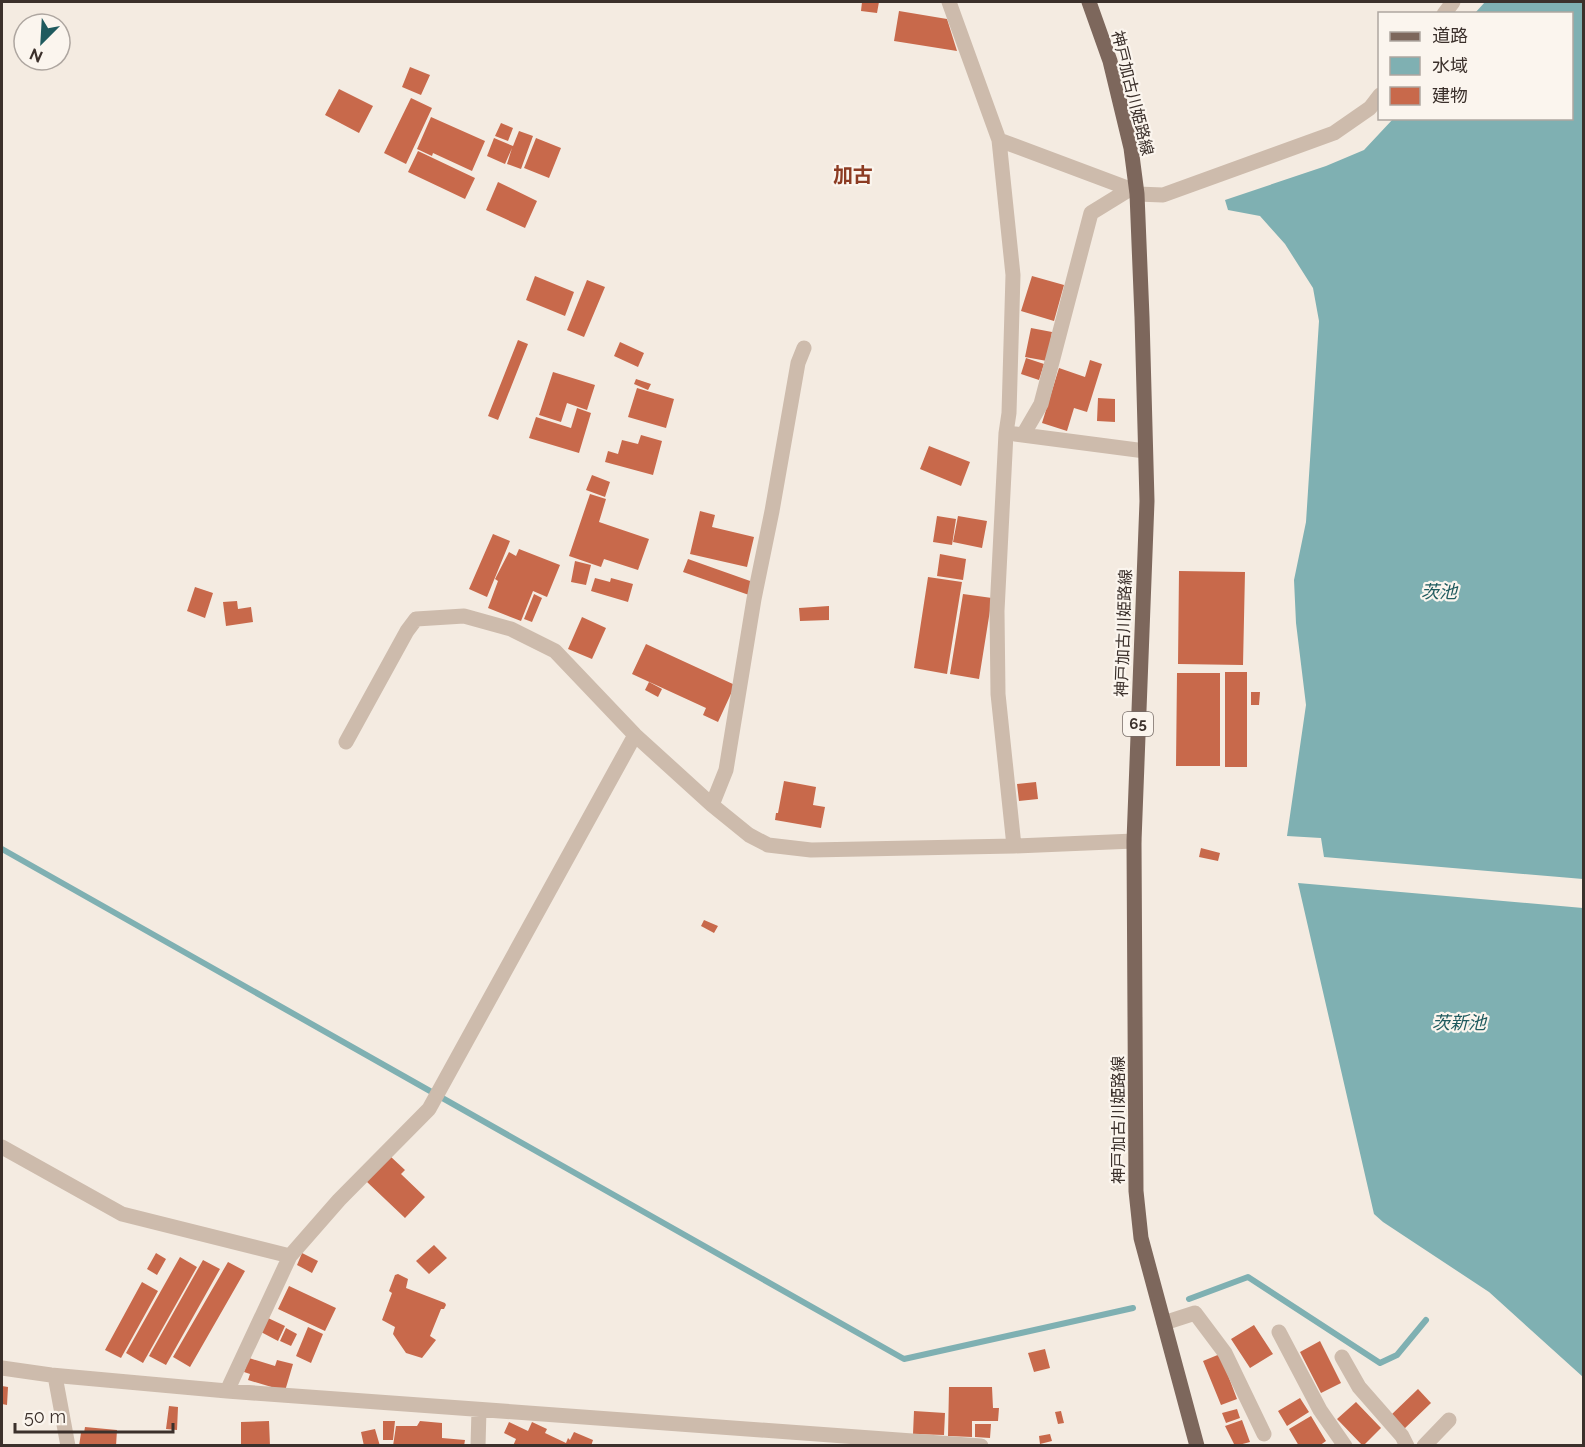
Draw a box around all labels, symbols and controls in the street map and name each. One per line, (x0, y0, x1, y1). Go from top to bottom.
north arrow (12, 12, 72, 72)
legend (1378, 12, 1573, 120)
text: 道路 (1432, 25, 1468, 46)
street label: 神戸加古川姫路線 (1108, 29, 1157, 158)
text: N (27, 44, 46, 66)
text: 水域 (1432, 55, 1468, 76)
text: 建物 (1432, 85, 1468, 106)
district label: 加古 (833, 163, 873, 187)
street label: 神戸加古川姫路線 (1112, 569, 1135, 697)
water label: 茨池 (1421, 581, 1459, 602)
road number: 65 (1123, 712, 1153, 736)
water label: 茨新池 (1432, 1012, 1488, 1033)
street label: 神戸加古川姫路線 (1109, 1056, 1128, 1184)
scale bar (15, 1396, 172, 1434)
text: 50 m (24, 1406, 66, 1427)

